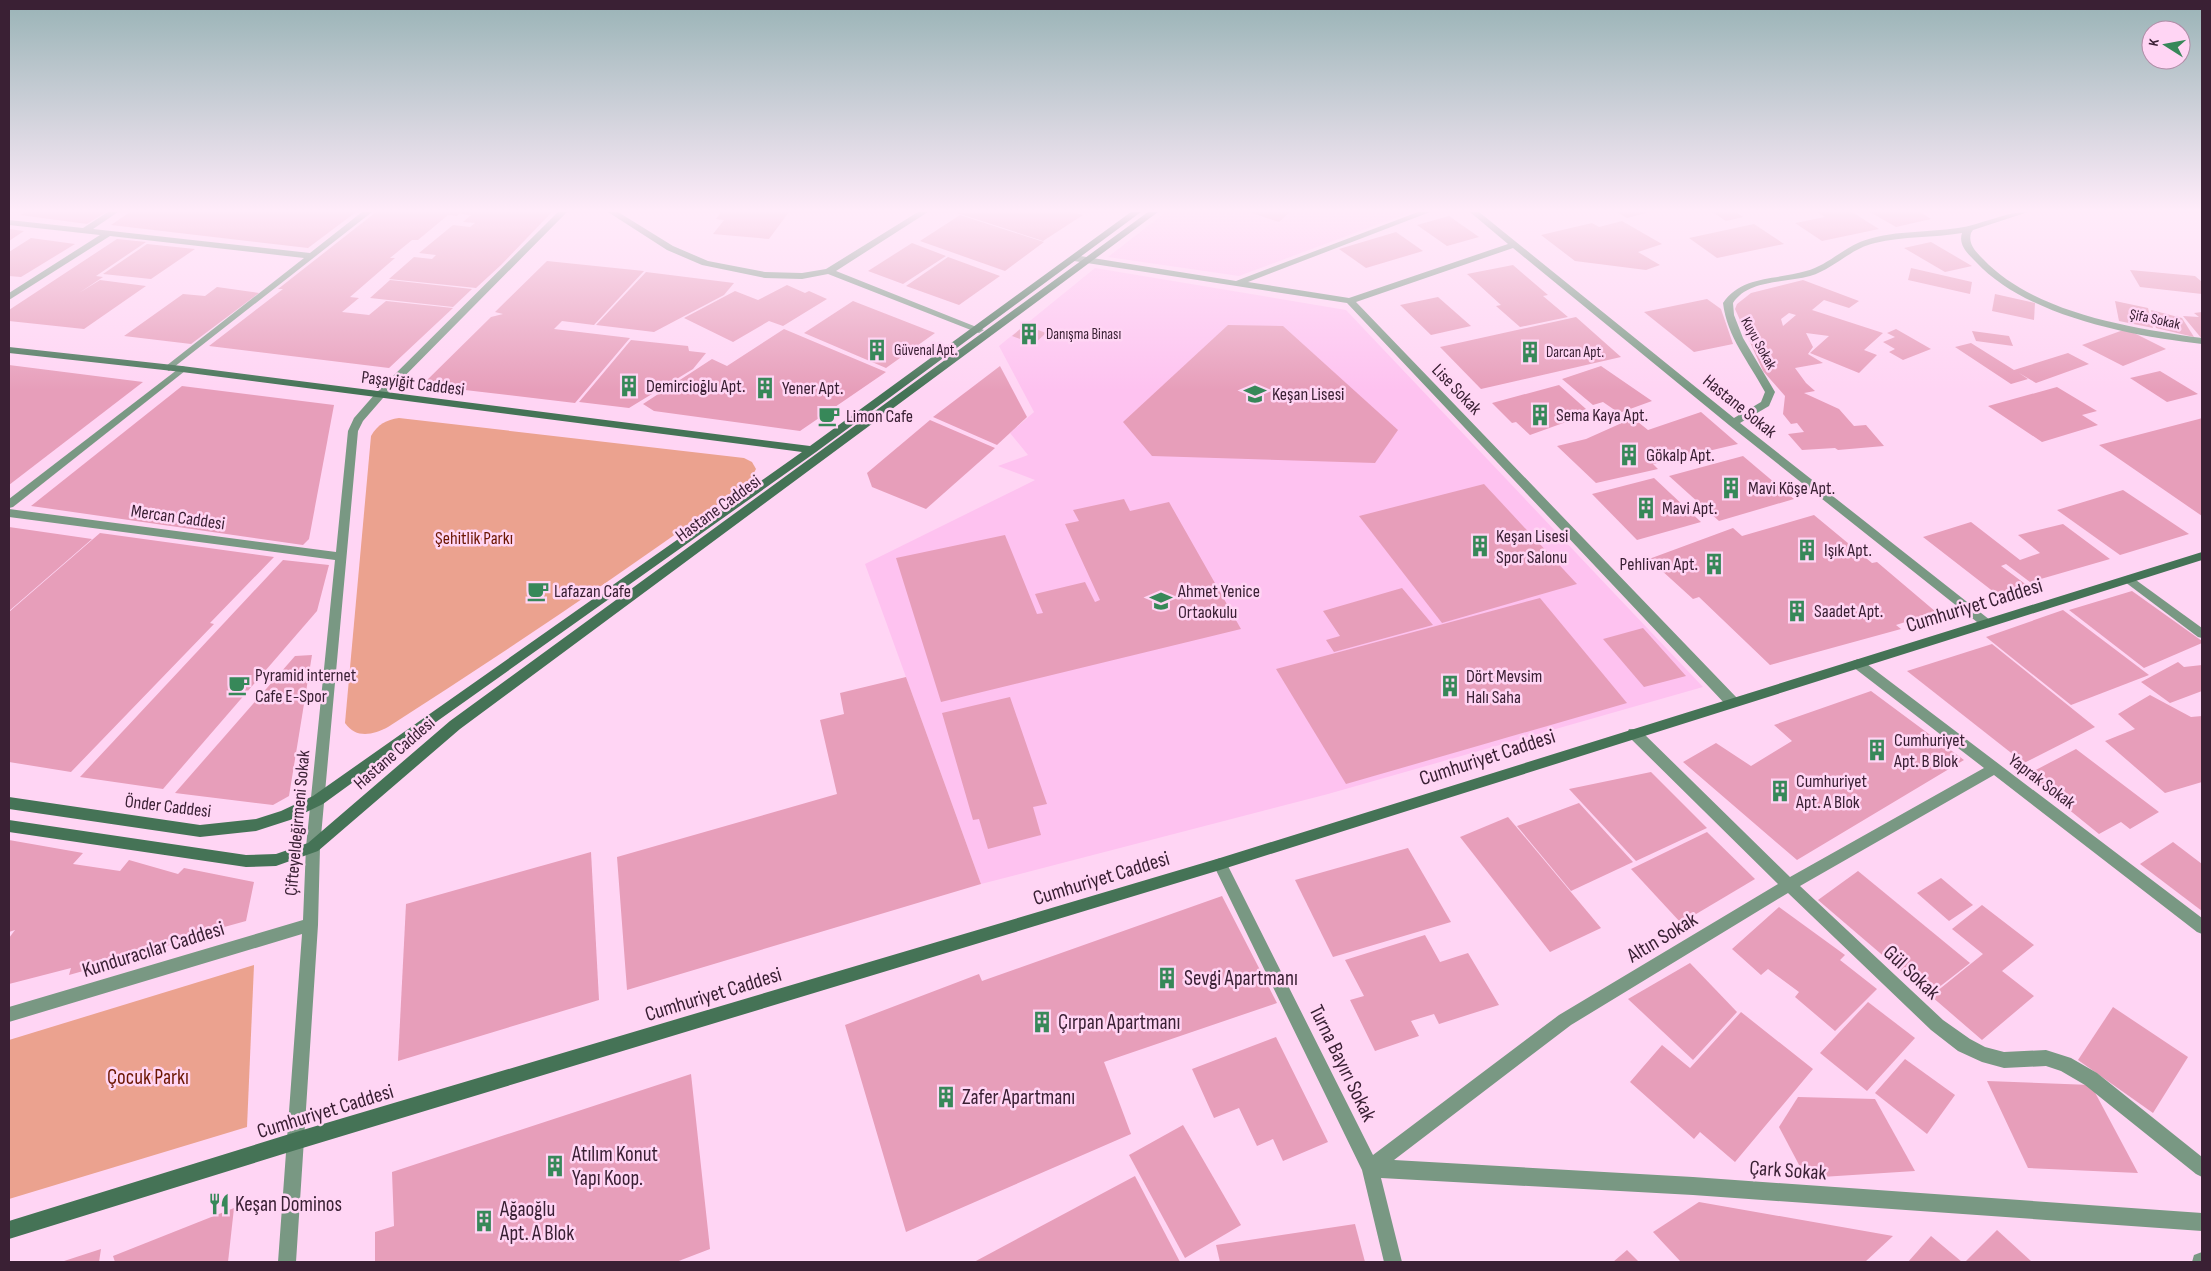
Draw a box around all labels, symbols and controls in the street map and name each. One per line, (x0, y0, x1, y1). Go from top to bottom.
north arrow (2141, 20, 2191, 70)
text: K (2145, 38, 2163, 48)
street label: Şifa Sokak (2128, 305, 2182, 334)
street label: Kuyu Sokak (1736, 314, 1781, 373)
building icon: Danışma Binası (1016, 321, 1042, 347)
place label: Danışma Binası (1046, 325, 1121, 344)
building icon: Güvenal Apt. (864, 337, 890, 363)
building icon: Darcan Apt. (1517, 339, 1543, 365)
place label: Güvenal Apt. (894, 341, 958, 360)
place label: Darcan Apt. (1546, 343, 1604, 362)
street label: Lise Sokak (1427, 360, 1486, 419)
street label: Paşayiğit Caddesi (360, 367, 466, 400)
street label: Hastane Sokak (1699, 370, 1781, 442)
building icon: Demircioğlu Apt. (616, 373, 642, 399)
building icon: Yener Apt. (752, 375, 778, 401)
place label: Demircioğlu Apt. (646, 376, 745, 397)
place label: Yener Apt. (782, 378, 843, 399)
school or university icon: Keşan Lisesi (1242, 381, 1268, 407)
place label: Keşan Lisesi (1272, 384, 1344, 405)
building icon: Sema Kaya Apt. (1527, 402, 1553, 428)
cafe icon: Limon Cafe (816, 403, 842, 429)
place label: Sema Kaya Apt. (1556, 405, 1648, 426)
place label: Limon Cafe (846, 406, 913, 427)
building icon: Gökalp Apt. (1616, 442, 1642, 468)
place label: Gökalp Apt. (1646, 445, 1715, 466)
street label: Hastane Caddesi (672, 470, 765, 546)
building icon: Mavi Köşe Apt. (1718, 475, 1744, 501)
place label: Mavi Köşe Apt. (1748, 478, 1835, 499)
building icon: Mavi Apt. (1633, 495, 1659, 521)
place label: Mavi Apt. (1662, 498, 1717, 519)
street label: Mercan Caddesi (130, 501, 226, 534)
place label: Keşan Lisesi Spor Salonu (1496, 526, 1568, 568)
park label: Şehitlik Parkı (435, 528, 513, 549)
building icon: Keşan Lisesi Spor Salonu (1467, 533, 1493, 559)
building icon: Işık Apt. (1794, 537, 1820, 563)
place label: Işık Apt. (1824, 540, 1872, 561)
building icon: Pehlivan Apt. (1701, 551, 1727, 577)
place label: Pehlivan Apt. (1620, 554, 1698, 575)
street label: Cumhuriyet Caddesi (1903, 573, 2045, 638)
cafe icon: Lafazan Cafe (525, 578, 551, 604)
place label: Lafazan Cafe (554, 581, 631, 602)
place label: Ahmet Yenice Ortaokulu (1177, 581, 1260, 623)
school or university icon: Ahmet Yenice Ortaokulu (1148, 588, 1174, 614)
building icon: Saadet Apt. (1784, 598, 1810, 624)
place label: Saadet Apt. (1814, 601, 1883, 622)
place label: Pyramid internet Cafe E-Spor (255, 665, 357, 707)
place label: Dört Mevsim Halı Saha (1466, 666, 1542, 708)
cafe icon: Pyramid internet Cafe E-Spor (226, 672, 252, 698)
building icon: Dört Mevsim Halı Saha (1437, 673, 1463, 699)
street label: Hastane Caddesi (350, 713, 439, 794)
street label: Cumhuriyet Caddesi (1416, 724, 1558, 791)
place label: Cumhuriyet Apt. B Blok (1893, 730, 1965, 772)
building icon: Cumhuriyet Apt. B Blok (1864, 737, 1890, 763)
street label: Çifteyeldeğirmeni Sokak (281, 749, 314, 897)
street label: Yaprak Sokak (2004, 749, 2079, 813)
place label: Cumhuriyet Apt. A Blok (1795, 771, 1867, 813)
building icon: Cumhuriyet Apt. A Blok (1767, 778, 1793, 804)
street label: Önder Caddesi (124, 791, 212, 822)
street label: Cumhuriyet Caddesi (1030, 846, 1172, 911)
street label: Altın Sokak (1622, 907, 1702, 969)
street label: Kunduracılar Caddesi (79, 916, 227, 983)
street label: Gül Sokak (1878, 940, 1945, 1005)
street label: Cumhuriyet Caddesi (642, 962, 784, 1027)
building icon: Sevgi Apartmanı (1154, 965, 1180, 991)
place label: Sevgi Apartmanı (1184, 966, 1298, 991)
street label: Turna Bayırı Sokak (1304, 1001, 1382, 1126)
building icon: Çırpan Apartmanı (1029, 1009, 1055, 1035)
place label: Çırpan Apartmanı (1058, 1010, 1180, 1035)
park label: Çocuk Parkı (107, 1065, 189, 1090)
street label: Cumhuriyet Caddesi (254, 1079, 396, 1144)
building icon: Zafer Apartmanı (933, 1084, 959, 1110)
place label: Zafer Apartmanı (962, 1085, 1075, 1110)
place label: Atılım Konut Yapı Koop. (571, 1142, 658, 1191)
building icon: Atılım Konut Yapı Koop. (542, 1153, 568, 1179)
street label: Çark Sokak (1749, 1155, 1827, 1186)
restaurant icon: Keşan Dominos (206, 1191, 232, 1217)
place label: Keşan Dominos (235, 1192, 342, 1217)
place label: Ağaoğlu Apt. A Blok (499, 1197, 574, 1246)
building icon: Ağaoğlu Apt. A Blok (471, 1208, 497, 1234)

